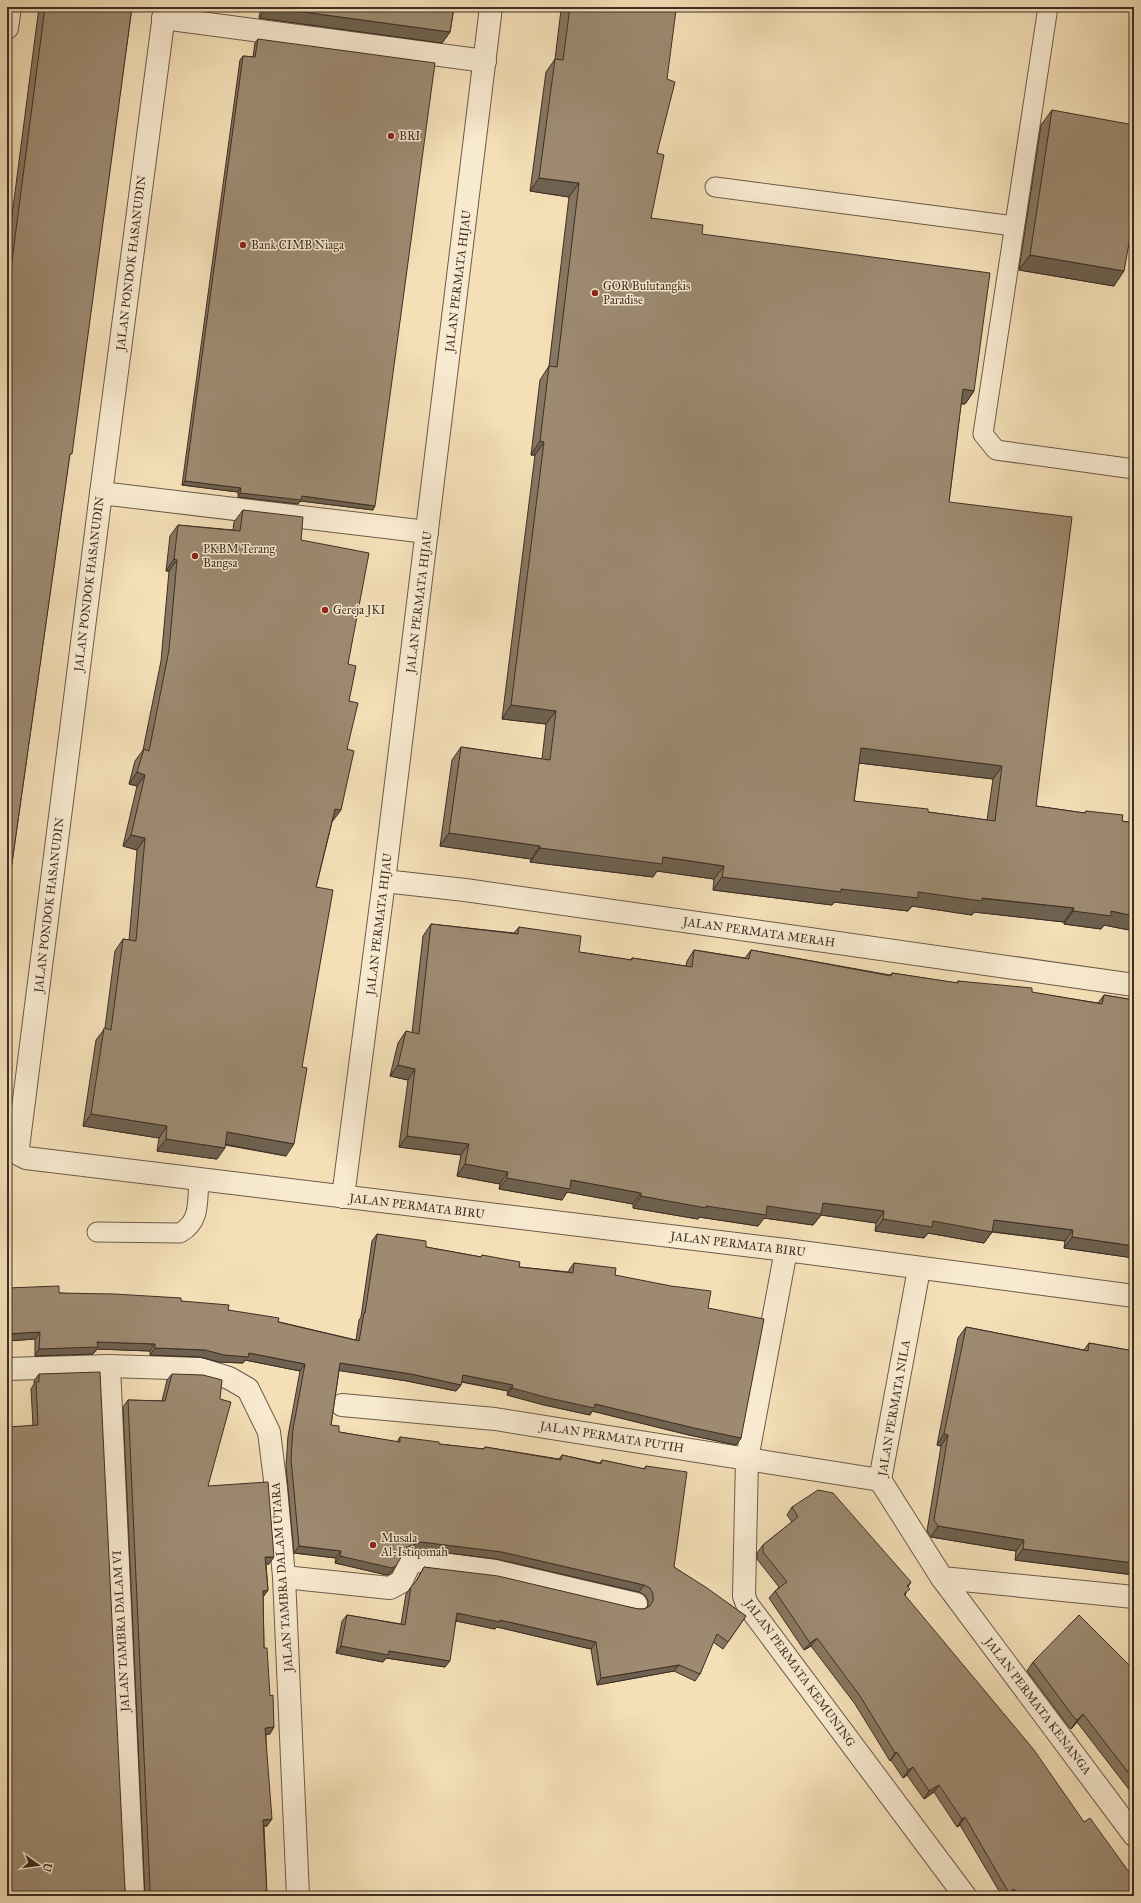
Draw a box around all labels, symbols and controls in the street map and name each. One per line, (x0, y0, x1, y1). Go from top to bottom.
place label: BRI (399, 129, 420, 143)
marker: BRI (386, 131, 396, 141)
street label: JALAN PONDOK HASANUDIN (113, 175, 150, 353)
street label: JALAN PERMATA HIJAU (442, 209, 475, 355)
place label: Bank CIMB Niaga (251, 238, 345, 253)
marker: Bank CIMB Niaga (238, 240, 248, 250)
place label: GOR Bulutangkis Paradise (603, 279, 690, 307)
marker: GOR Bulutangkis Paradise (590, 288, 600, 298)
street label: JALAN PONDOK HASANUDIN (71, 496, 108, 674)
street label: JALAN PERMATA HIJAU (403, 530, 436, 676)
place label: PKBM Terang Bangsa (203, 542, 275, 571)
marker: PKBM Terang Bangsa (190, 551, 200, 561)
place label: Gereja JKI (333, 603, 385, 618)
marker: Gereja JKI (320, 605, 330, 615)
street label: JALAN PONDOK HASANUDIN (31, 817, 68, 995)
street label: JALAN PERMATA HIJAU (363, 852, 396, 998)
street label: JALAN PERMATA MERAH (680, 914, 836, 951)
street label: JALAN PERMATA BIRU (346, 1191, 486, 1222)
street label: JALAN PERMATA BIRU (667, 1229, 807, 1260)
street label: JALAN PERMATA NILA (875, 1339, 914, 1479)
street label: JALAN PERMATA PUTIH (537, 1418, 685, 1456)
street label: JALAN TAMBRA DALAM UTARA (268, 1482, 297, 1674)
place label: Musala Al-Istiqomah (380, 1531, 448, 1560)
marker: Musala Al-Istiqomah (368, 1540, 378, 1550)
street label: JALAN TAMBRA DALAM VI (110, 1550, 133, 1714)
street label: JALAN PERMATA KEMUNING (740, 1595, 858, 1750)
street label: JALAN PERMATA KENANGA (980, 1633, 1094, 1778)
north arrow (18, 1845, 58, 1885)
text: U (40, 1862, 55, 1873)

